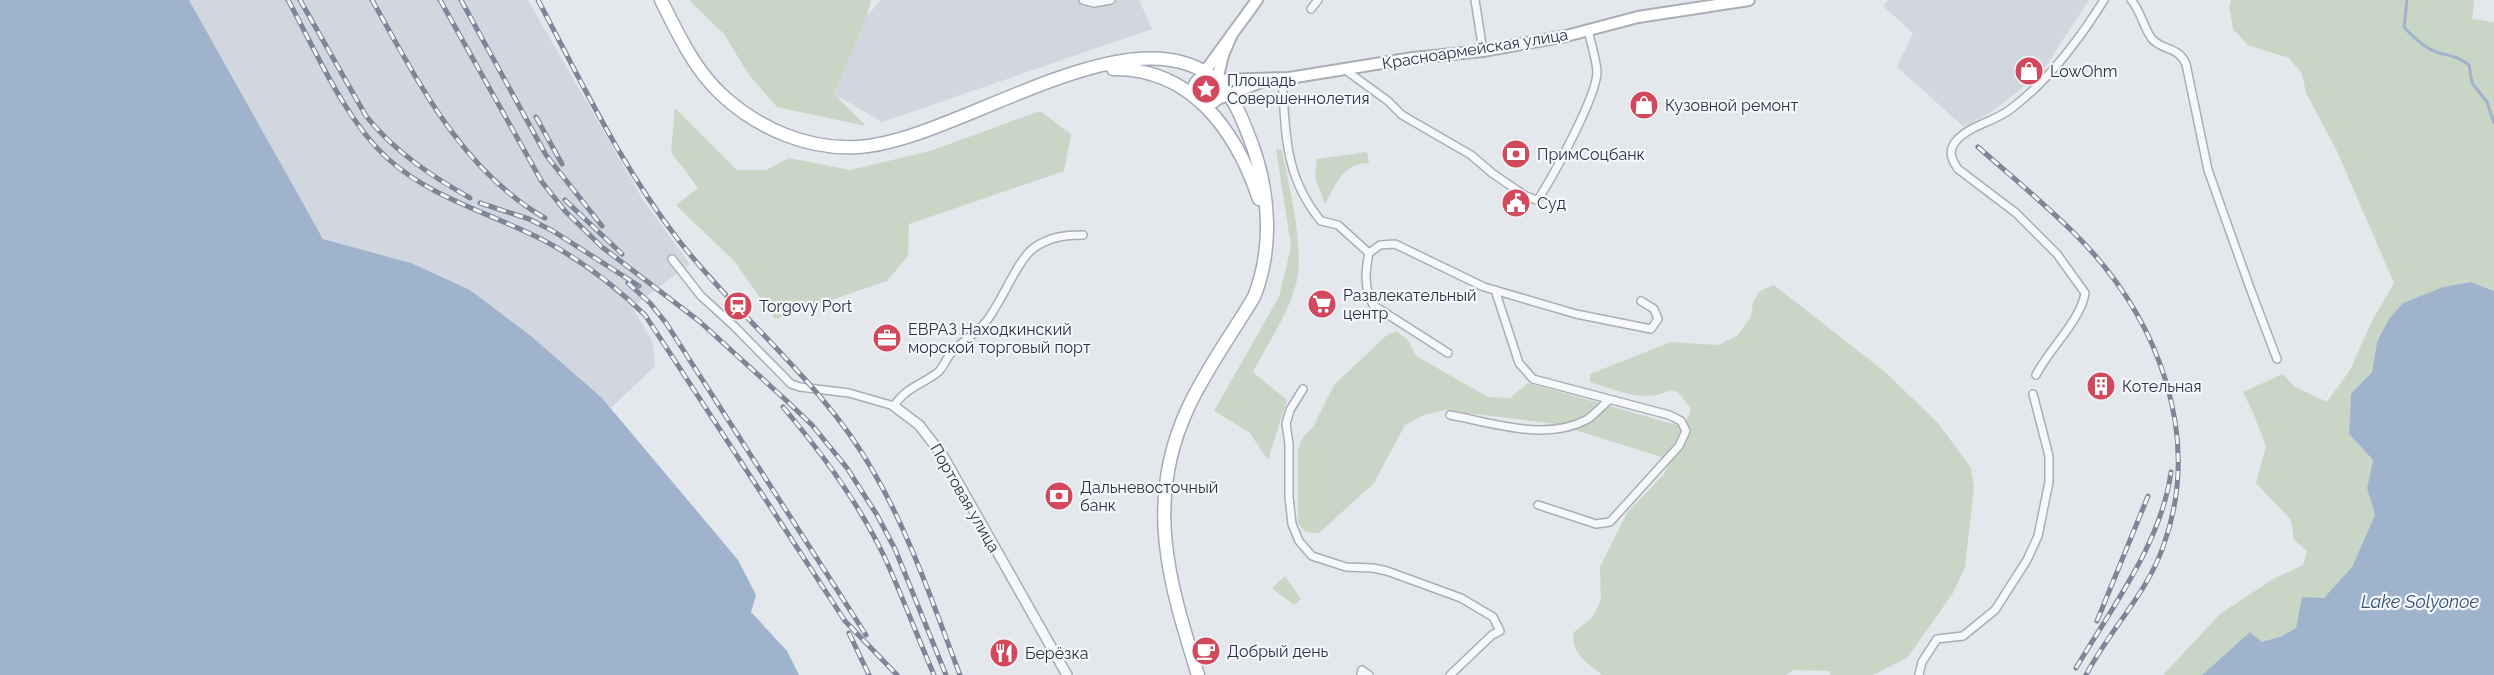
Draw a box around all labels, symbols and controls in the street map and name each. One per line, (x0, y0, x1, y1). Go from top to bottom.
street label: Красноармейская улица (1381, 25, 1569, 73)
shop icon: LowOhm (2013, 55, 2045, 87)
place label: LowOhm (2050, 62, 2117, 81)
place label: Площадь Совершеннолетия (1227, 71, 1370, 108)
place icon: Площадь Совершеннолетия (1190, 73, 1222, 105)
shop icon: Кузовной ремонт (1628, 89, 1660, 121)
place label: Кузовной ремонт (1665, 96, 1798, 115)
bank icon: ПримСоцбанк (1500, 138, 1532, 170)
place label: ПримСоцбанк (1537, 145, 1645, 164)
public building icon: Суд (1500, 187, 1532, 219)
place label: Суд (1537, 194, 1566, 213)
place label: Развлекательный центр (1343, 286, 1476, 323)
supermarket icon: Развлекательный центр (1306, 288, 1338, 320)
station icon: Torgovy Port (722, 290, 754, 322)
place label: Torgovy Port (759, 297, 853, 316)
place label: ЕВРАЗ Находкинский морской торговый порт (908, 320, 1091, 357)
office icon: ЕВРАЗ Находкинский морской торговый порт (871, 322, 903, 354)
building icon: Котельная (2085, 370, 2117, 402)
place label: Котельная (2122, 377, 2201, 396)
street label: Портовая улица (926, 440, 1004, 556)
place label: Дальневосточный банк (1080, 478, 1218, 515)
bank icon: Дальневосточный банк (1043, 480, 1075, 512)
water label: Lake Solyonoe (2361, 591, 2479, 612)
cafe icon: Добрый день (1190, 635, 1222, 667)
restaurant icon: Берёзка (988, 637, 1020, 669)
place label: Добрый день (1227, 642, 1329, 661)
place label: Берёзка (1025, 644, 1088, 663)

